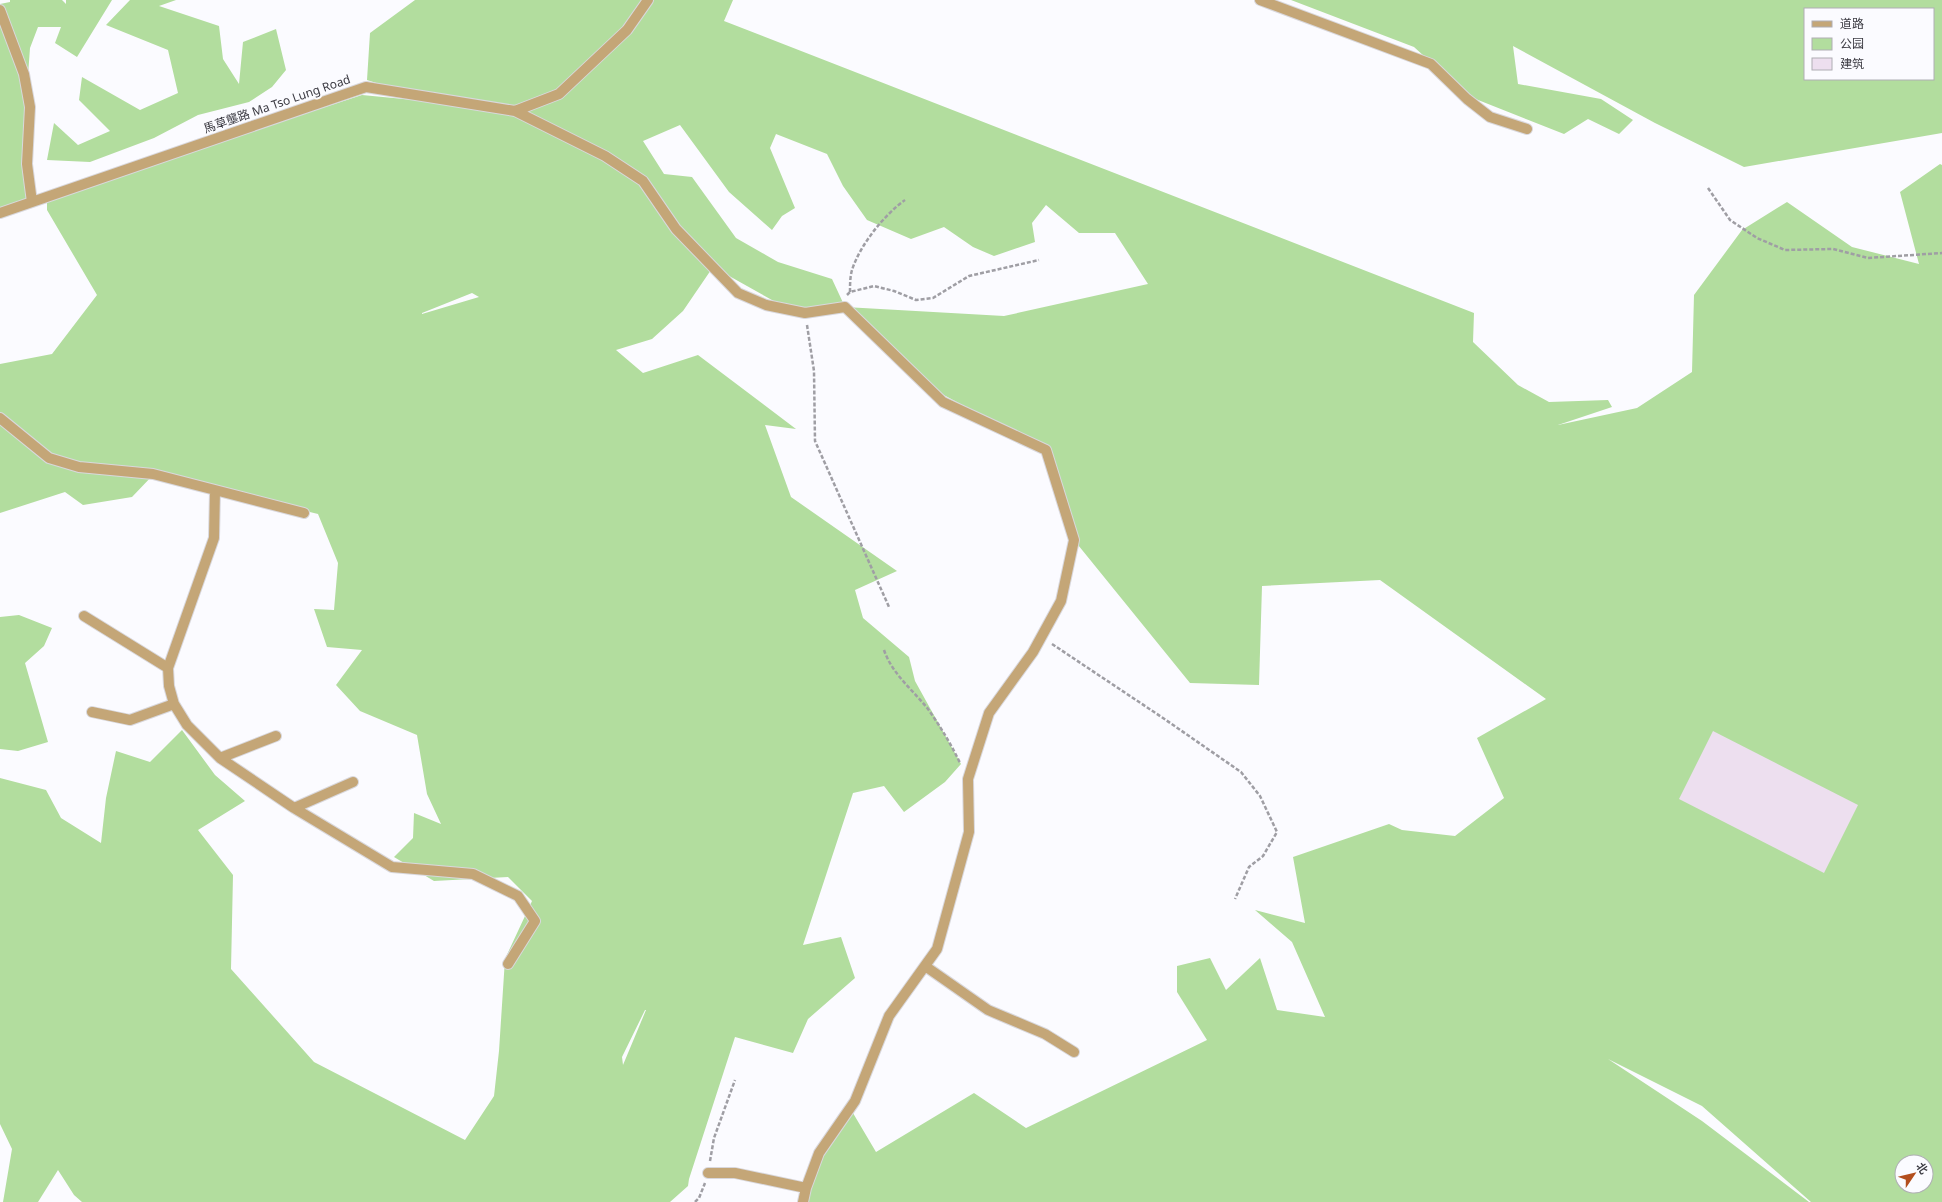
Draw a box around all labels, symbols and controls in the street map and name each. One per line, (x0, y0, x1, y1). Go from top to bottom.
legend (1804, 8, 1934, 80)
text: 道路 (1840, 15, 1864, 32)
text: 公园 (1840, 35, 1864, 52)
text: 建筑 (1840, 55, 1864, 72)
street label: 馬草壟路 Ma Tso Lung Road (201, 70, 353, 137)
north arrow (1894, 1154, 1934, 1194)
text: 北 (1913, 1159, 1932, 1177)

